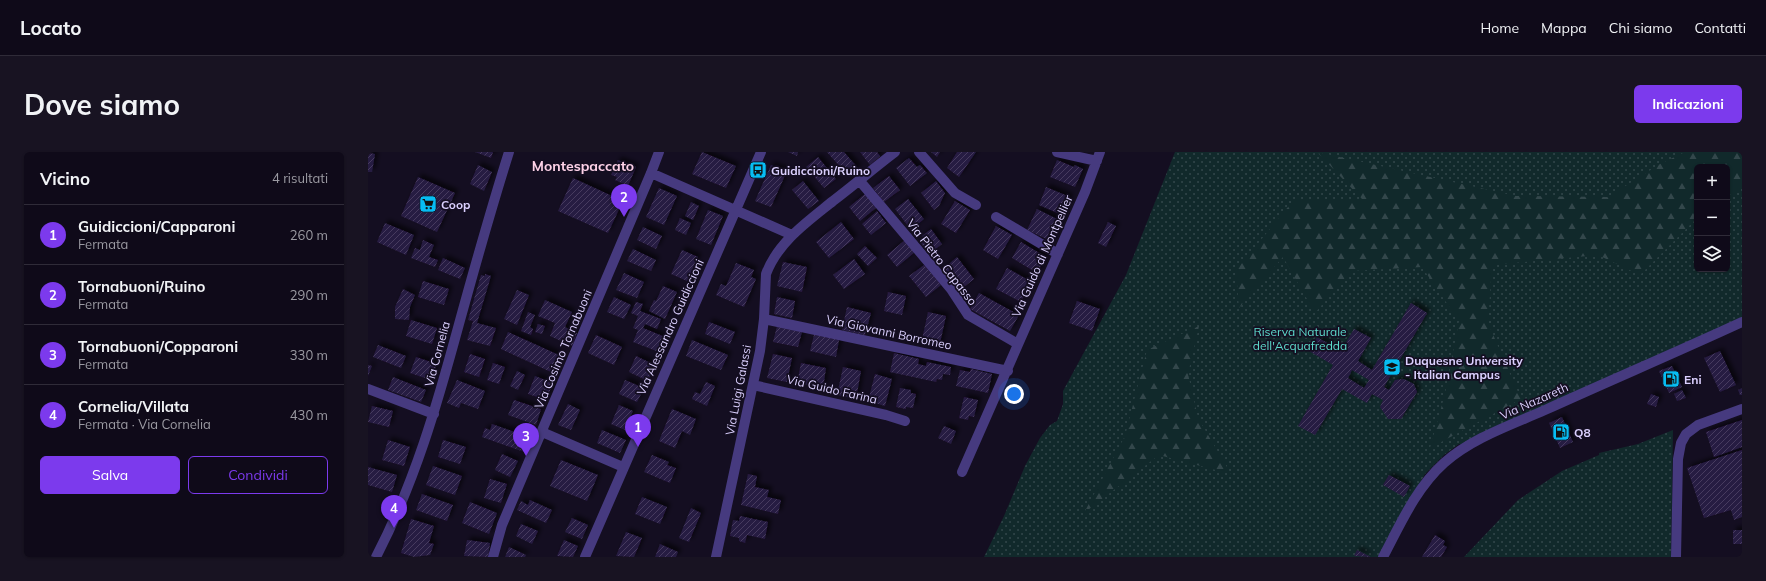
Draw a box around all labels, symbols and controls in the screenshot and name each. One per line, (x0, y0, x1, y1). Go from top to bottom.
text: Locato (20, 16, 81, 40)
text: Home (1480, 19, 1519, 37)
text: Mappa (1541, 19, 1587, 37)
text: Chi siamo (1609, 19, 1672, 37)
text: Contatti (1694, 19, 1746, 37)
button: Indicazioni (1634, 85, 1742, 123)
text: Dove siamo (24, 87, 180, 122)
district label: Montespaccato (532, 157, 634, 175)
bus stop icon: Guidiccioni/Ruino (748, 160, 768, 180)
place label: Guidiccioni/Ruino (771, 163, 870, 178)
map controls (1694, 164, 1730, 272)
button: + (1694, 164, 1730, 200)
text: Vicino (40, 168, 90, 189)
text: 4 risultati (272, 170, 328, 186)
pin: 2 (611, 184, 637, 217)
street label: Via Guido di Montpellier (1008, 192, 1076, 319)
supermarket icon: Coop (418, 194, 438, 214)
place label: Coop (441, 197, 470, 212)
button: − (1694, 200, 1730, 236)
street label: Via Pietro Capasso (904, 216, 981, 308)
text: Guidiccioni/Capparoni (78, 217, 235, 236)
text: 1 (49, 227, 57, 243)
text: 260 m (290, 227, 328, 243)
text: Fermata (78, 236, 128, 252)
button: layers (1694, 236, 1730, 272)
street label: Via Alessandro Guidiccioni (633, 257, 707, 397)
text: Tornabuoni/Ruino (78, 277, 205, 296)
text: 2 (49, 287, 57, 303)
text: 290 m (290, 287, 328, 303)
street label: Via Cosimo Tornabuoni (531, 287, 595, 411)
text: Fermata (78, 296, 128, 312)
street label: Via Giovanni Borromeo (825, 311, 953, 353)
street label: Via Cornelia (421, 320, 453, 388)
park label: Riserva Naturale dell'Acquafredda (1253, 324, 1347, 353)
text: Tornabuoni/Copparoni (78, 337, 238, 356)
street label: Via Luigi Galassi (722, 343, 754, 436)
text: 3 (49, 347, 57, 363)
text: 330 m (290, 347, 328, 363)
place label: Duquesne University - Italian Campus (1405, 353, 1523, 382)
text: Fermata (78, 356, 128, 372)
school or university icon: Duquesne University - Italian Campus (1382, 357, 1402, 377)
fuel station icon: Eni (1661, 369, 1681, 389)
street label: Via Guido Farina (785, 371, 879, 407)
place label: Eni (1684, 372, 1702, 387)
street label: Via Nazareth (1498, 379, 1570, 423)
your location (1004, 384, 1024, 404)
text: Cornelia/Villata (78, 397, 189, 416)
text: 4 (49, 407, 57, 423)
text: 430 m (290, 407, 328, 423)
pin: 1 (625, 414, 651, 447)
text: Fermata · Via Cornelia (78, 416, 211, 432)
fuel station icon: Q8 (1551, 422, 1571, 442)
pin: 3 (513, 423, 539, 456)
place label: Q8 (1574, 425, 1591, 440)
button: Salva (40, 456, 180, 494)
button: Condividi (188, 456, 328, 494)
pin: 4 (381, 495, 407, 528)

